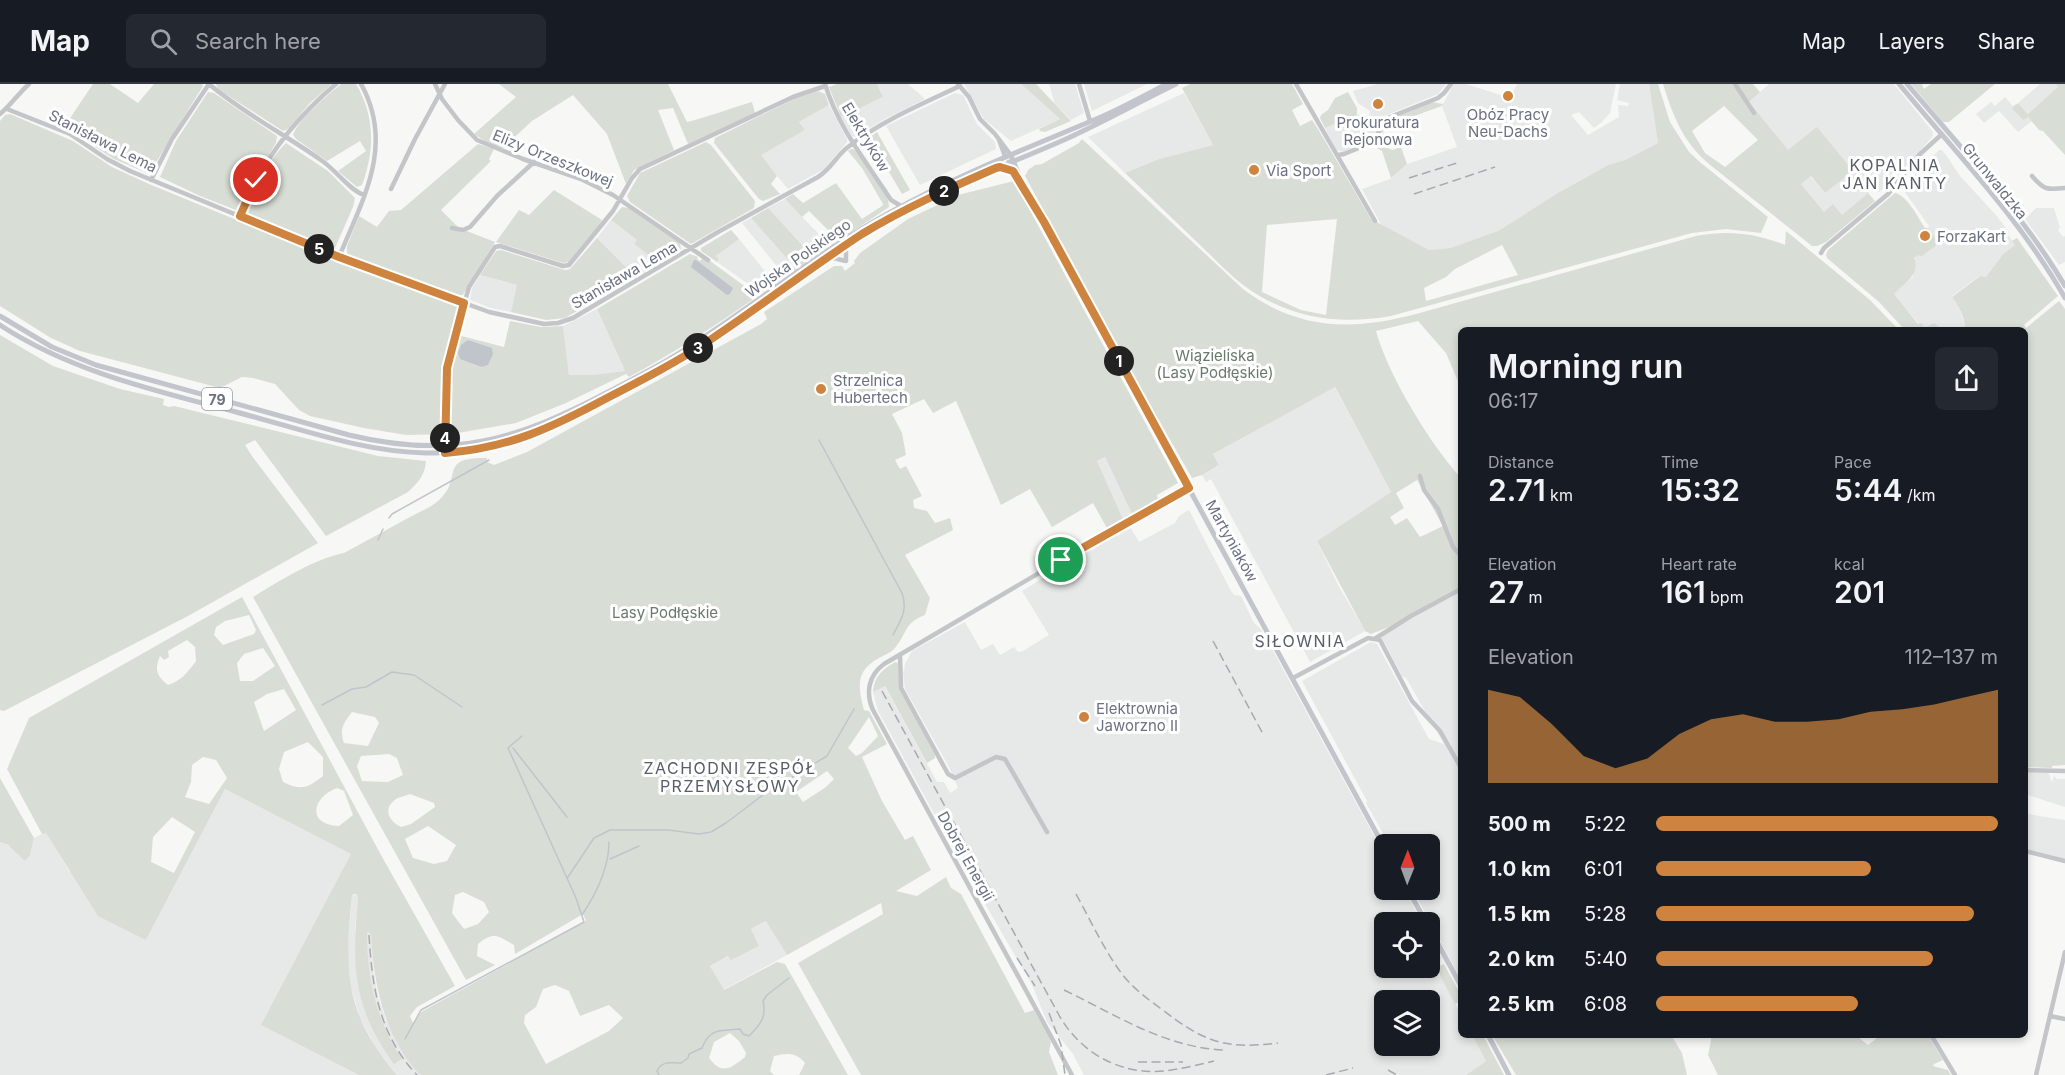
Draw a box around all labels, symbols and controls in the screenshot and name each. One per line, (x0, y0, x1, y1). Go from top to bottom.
search box (126, 14, 546, 68)
text: Map (30, 24, 90, 58)
icon: search (147, 25, 180, 58)
text: Search here (195, 28, 321, 54)
text: Map (1802, 29, 1846, 54)
text: Layers (1879, 29, 1945, 54)
text: Share (1978, 29, 2035, 54)
marker: Obóz Pracy Neu-Dachs (1501, 89, 1515, 103)
marker: Prokuratura Rejonowa (1371, 97, 1385, 111)
street label: Elektryków (838, 99, 894, 175)
street label: Stanisława Lema (46, 105, 160, 177)
place label: Obóz Pracy Neu-Dachs (1467, 105, 1550, 141)
place label: Prokuratura Rejonowa (1337, 113, 1420, 149)
street label: Elizy Orzeszkowej (490, 125, 616, 191)
street label: Grunwaldzka (1958, 139, 2032, 223)
pin (230, 154, 281, 205)
district label: KOPALNIA JAN KANTY (1842, 155, 1948, 193)
place label: Via Sport (1266, 161, 1331, 180)
icon: check (239, 163, 272, 196)
marker: Via Sport (1247, 163, 1261, 177)
pin: 2 (929, 176, 959, 206)
text: 2 (939, 181, 949, 201)
street label: Wojska Polskiego (742, 215, 854, 301)
place label: ForzaKart (1937, 227, 2006, 246)
marker: ForzaKart (1918, 229, 1932, 243)
pin: 5 (304, 234, 334, 264)
street label: Stanisława Lema (568, 237, 680, 313)
text: 5 (314, 239, 324, 259)
pin: 3 (683, 333, 713, 363)
text: 3 (693, 338, 703, 358)
pin: 1 (1104, 346, 1134, 376)
park label: Wiązieliska (Lasy Podłęskie) (1157, 346, 1273, 382)
text: Morning run (1488, 346, 1683, 386)
button: share (1935, 347, 1998, 410)
text: 1 (1116, 351, 1122, 371)
place label: Strzelnica Hubertech (833, 371, 908, 407)
marker: Strzelnica Hubertech (814, 382, 828, 396)
road number: 79 (202, 388, 232, 410)
text: 06:17 (1488, 389, 1538, 413)
pin: 4 (430, 423, 460, 453)
text: 4 (440, 428, 450, 448)
text: Distance (1488, 452, 1554, 472)
text: Time (1661, 452, 1699, 472)
text: Pace (1834, 452, 1872, 472)
text: 2.71 (1488, 472, 1546, 508)
text: 15:32 (1661, 472, 1740, 508)
text: 5:44 (1834, 472, 1902, 508)
text: km (1546, 485, 1573, 505)
text: /km (1902, 485, 1935, 505)
street label: Martyniaków (1202, 496, 1262, 586)
pin (1035, 534, 1086, 585)
icon: arrive (1044, 543, 1077, 576)
text: Elevation (1488, 554, 1557, 574)
text: Heart rate (1661, 554, 1737, 574)
text: kcal (1834, 554, 1865, 574)
text: 27 (1488, 574, 1524, 610)
text: 161 (1661, 574, 1706, 610)
text: 201 (1834, 574, 1885, 610)
text: m (1524, 587, 1543, 607)
text: bpm (1706, 587, 1744, 607)
park label: Lasy Podłęskie (612, 603, 718, 622)
district label: SIŁOWNIA (1254, 631, 1346, 651)
text: Elevation (1488, 645, 1574, 669)
text: 112–137 m (1905, 645, 1998, 669)
place label: Elektrownia Jaworzno II (1096, 699, 1178, 735)
marker: Elektrownia Jaworzno II (1077, 710, 1091, 724)
district label: ZACHODNI ZESPÓŁ PRZEMYSŁOWY (643, 758, 817, 796)
street label: Dobrej Energii (934, 808, 998, 904)
text: 500 m (1488, 812, 1551, 836)
text: 5:22 (1584, 812, 1626, 836)
north arrow (1374, 834, 1440, 900)
map controls (1374, 834, 1440, 1056)
text: 1.0 km (1488, 857, 1551, 881)
text: 6:01 (1584, 857, 1623, 881)
text: 1.5 km (1488, 902, 1551, 926)
text: 5:28 (1584, 902, 1627, 926)
button: locate (1374, 912, 1440, 978)
text: 2.0 km (1488, 947, 1555, 971)
text: 5:40 (1584, 947, 1627, 971)
button: layers (1374, 990, 1440, 1056)
text: 2.5 km (1488, 992, 1555, 1016)
text: 6:08 (1584, 992, 1627, 1016)

